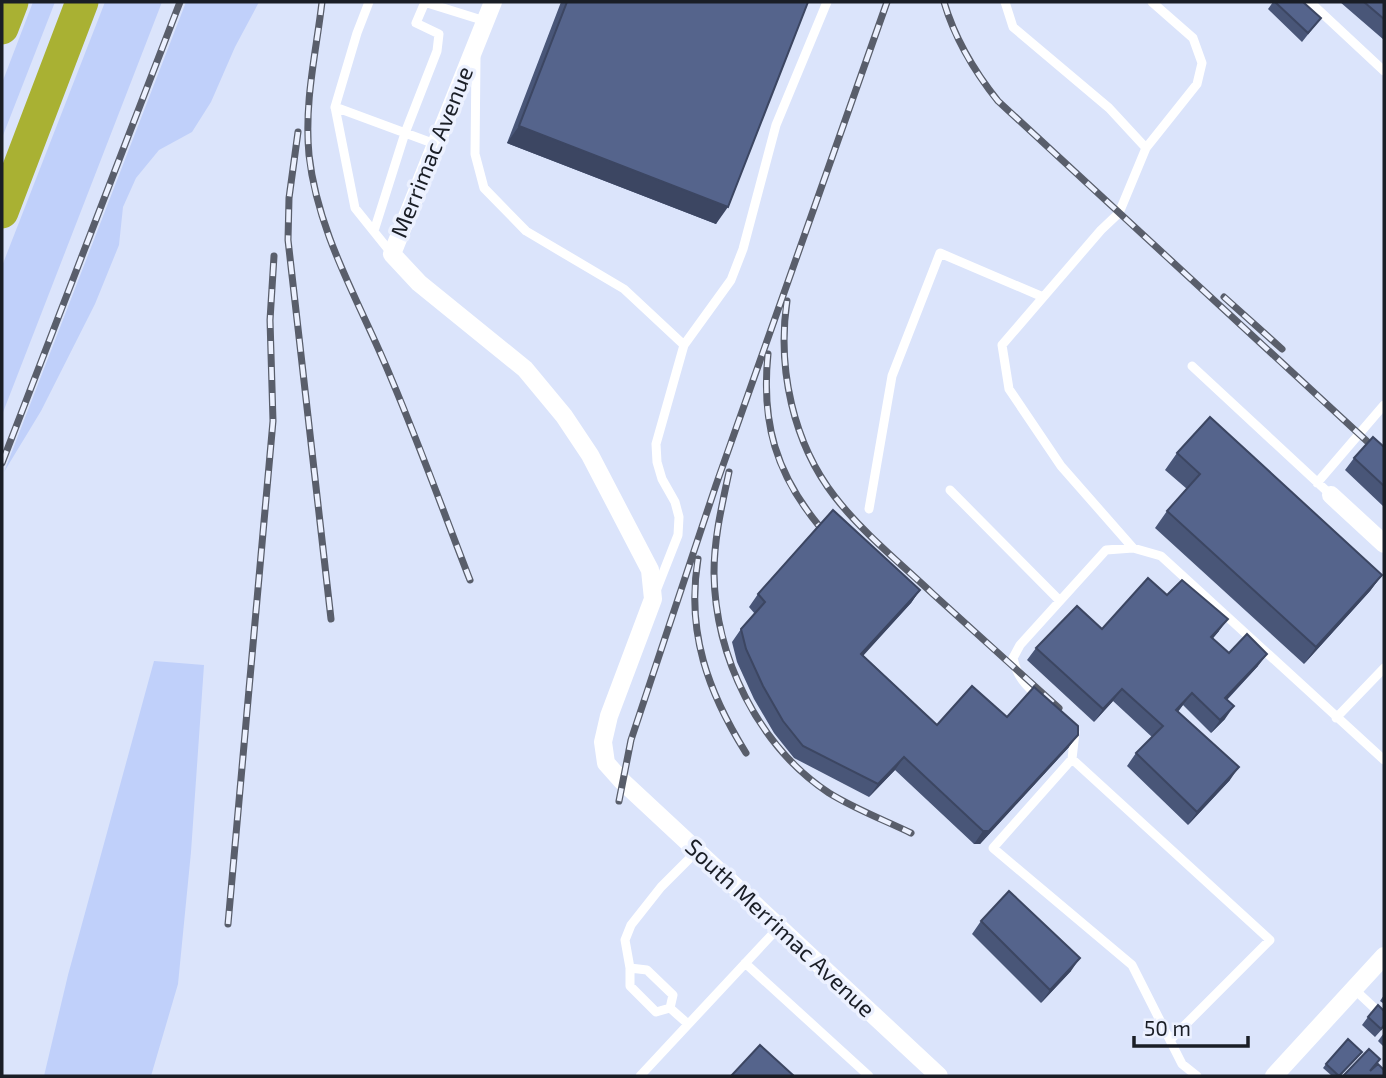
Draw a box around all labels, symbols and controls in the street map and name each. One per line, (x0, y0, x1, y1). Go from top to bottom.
street label: Merrimac Avenue (384, 62, 478, 241)
street label: South Merrimac Avenue (680, 832, 881, 1022)
scale bar (1134, 1004, 1248, 1048)
text: 50 m (1144, 1015, 1191, 1040)

